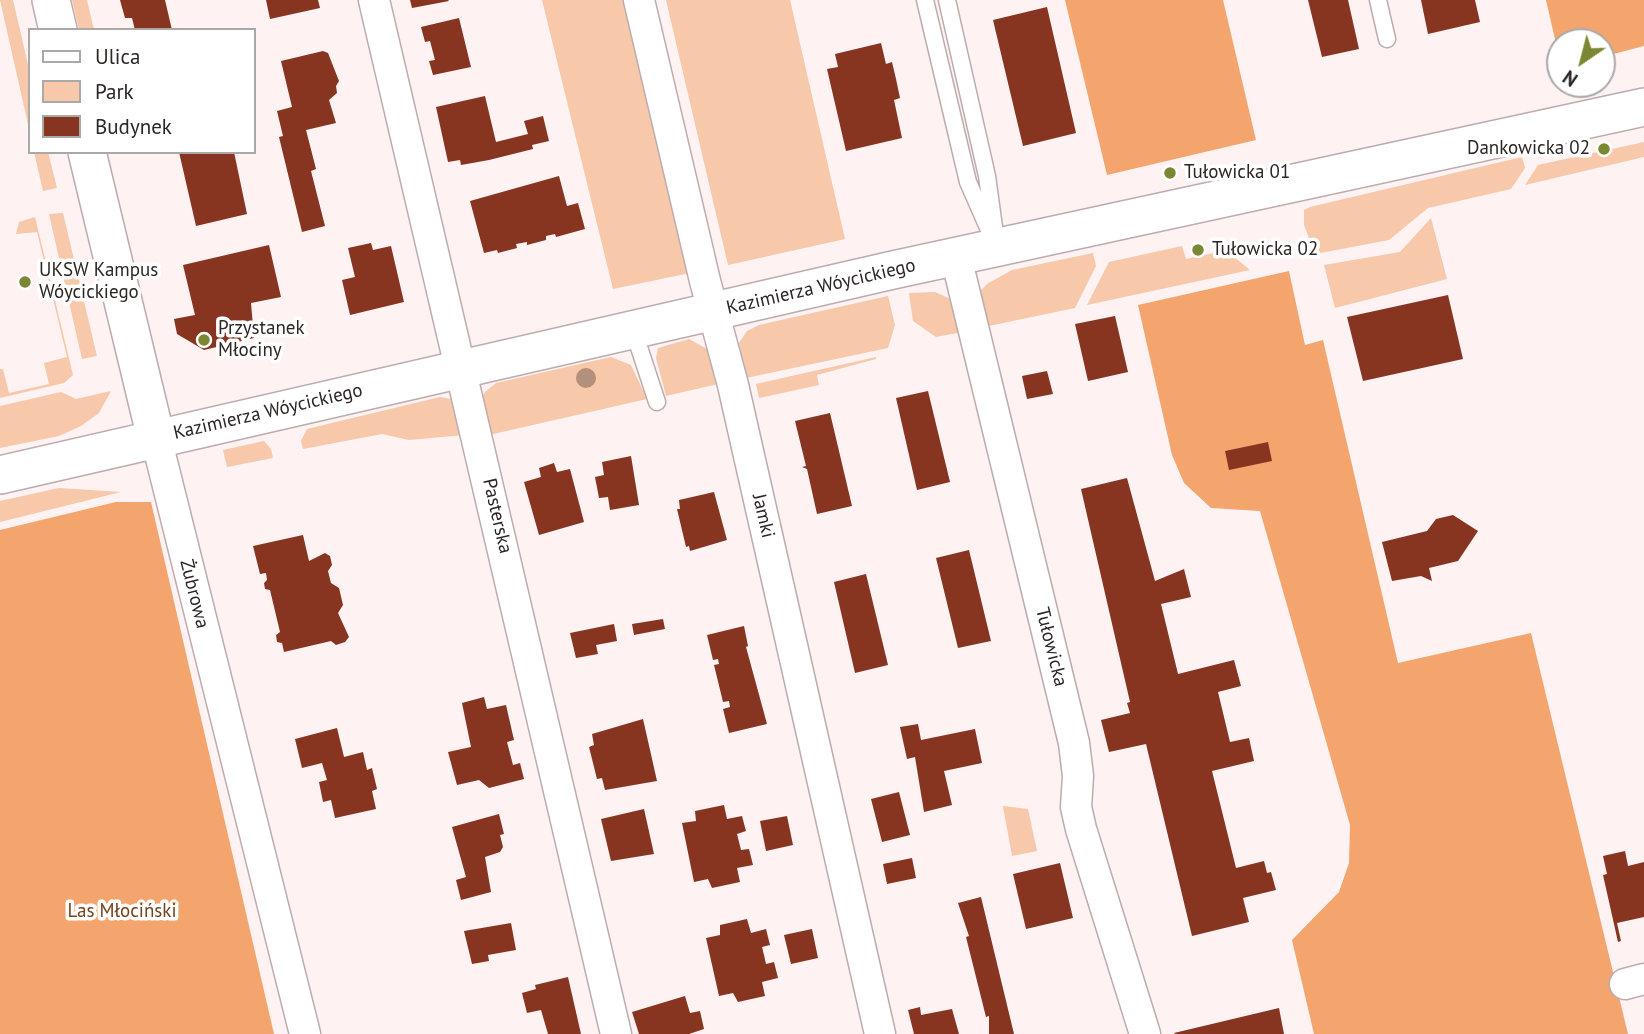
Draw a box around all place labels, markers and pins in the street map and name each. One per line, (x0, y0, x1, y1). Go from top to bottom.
place label: Dankowicka 02 (1467, 138, 1590, 160)
marker: Dankowicka 02 (1596, 141, 1612, 157)
place label: Tułowicka 01 (1184, 162, 1290, 184)
marker: Tułowicka 01 (1162, 165, 1178, 181)
place label: Tułowicka 02 (1212, 239, 1318, 261)
marker: Tułowicka 02 (1190, 242, 1206, 258)
place label: UKSW Kampus Wóycickiego (39, 260, 158, 304)
marker: UKSW Kampus Wóycickiego (17, 274, 33, 290)
place label: Przystanek Młociny (218, 318, 305, 362)
marker: Przystanek Młociny (196, 332, 212, 348)

